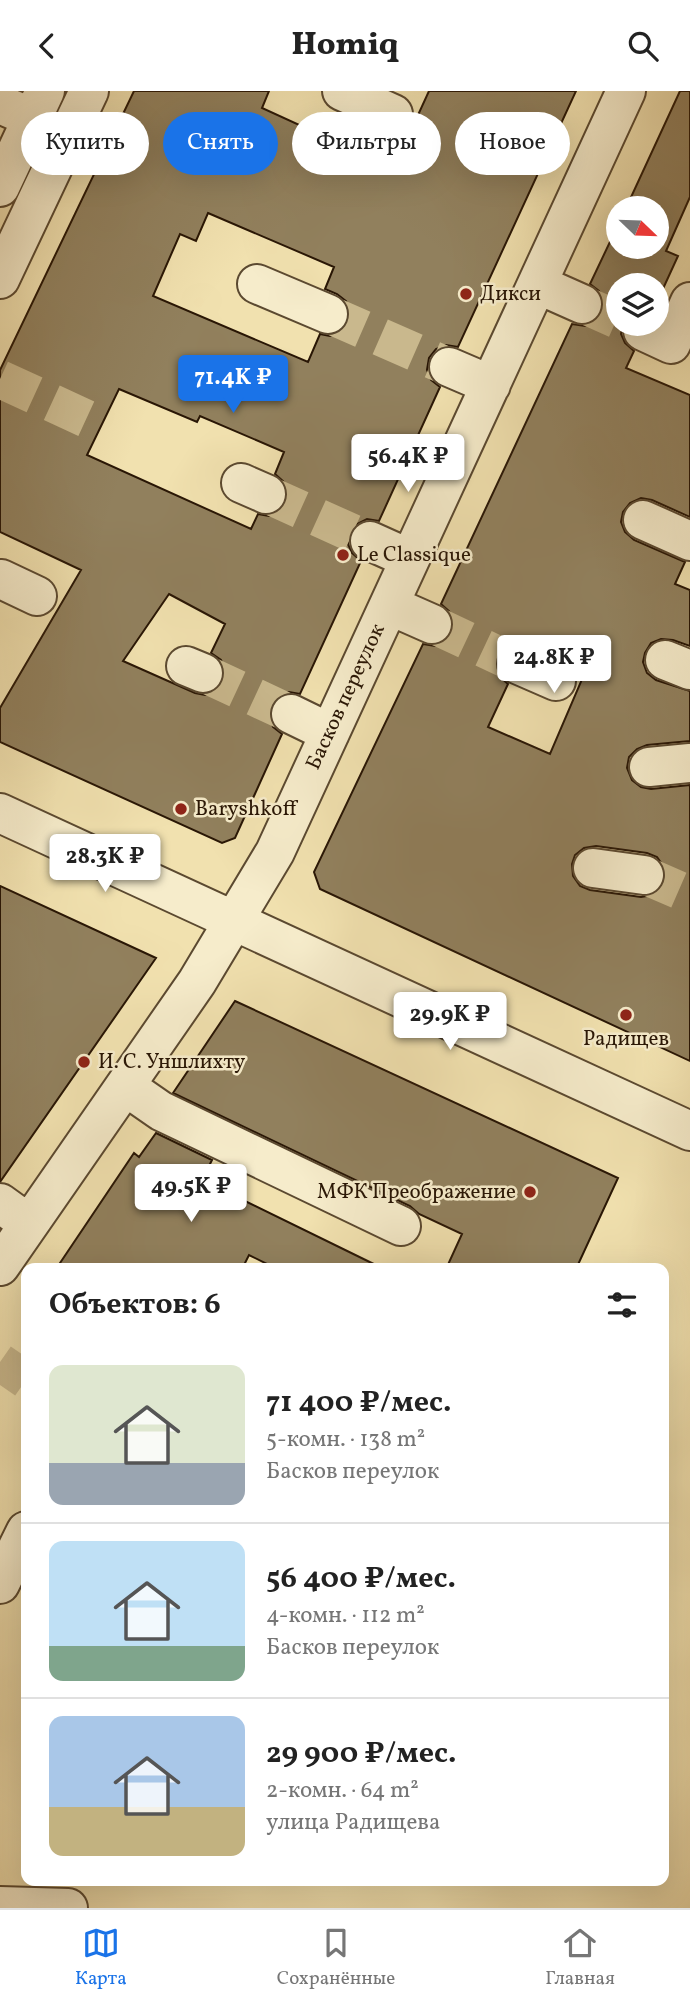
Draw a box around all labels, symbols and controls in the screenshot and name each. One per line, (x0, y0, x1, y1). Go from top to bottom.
text: Homiq (291, 24, 399, 68)
icon: back (28, 27, 66, 65)
icon: search (624, 27, 662, 65)
chip: Купить (21, 112, 149, 175)
chip: Снять (163, 112, 278, 175)
chip: Фильтры (292, 112, 441, 175)
chip: Новое (455, 112, 570, 175)
north arrow (606, 196, 668, 259)
map controls (606, 196, 669, 336)
button: layers (606, 273, 669, 336)
place label: Дикси (480, 280, 541, 309)
marker: Дикси (458, 286, 474, 302)
pin: 71.4K ₽ (168, 355, 298, 415)
text: 71.4K ₽ (194, 362, 272, 394)
pin: 56.4K ₽ (343, 435, 473, 494)
text: 56.4K ₽ (367, 441, 449, 473)
place label: Le Classique (357, 541, 471, 570)
marker: Le Classique (335, 547, 351, 563)
street label: Басков переулок (299, 619, 393, 775)
pin: 24.8K ₽ (489, 635, 619, 695)
text: 24.8K ₽ (513, 642, 595, 674)
place label: Baryshkoff (195, 795, 299, 824)
marker: Baryshkoff (173, 801, 189, 817)
pin: 28.3K ₽ (40, 835, 170, 894)
text: 28.3K ₽ (66, 841, 145, 873)
pin: 29.9K ₽ (385, 993, 515, 1052)
text: 29.9K ₽ (410, 999, 490, 1031)
marker: Радищев (618, 1007, 634, 1023)
place label: Радищев (583, 1025, 669, 1054)
place label: И. С. Уншлихту (98, 1048, 246, 1077)
marker: И. С. Уншлихту (76, 1054, 92, 1070)
pin: 49.5K ₽ (126, 1165, 256, 1224)
text: 49.5K ₽ (151, 1171, 231, 1203)
place label: МФК Преображение (317, 1178, 516, 1207)
marker: МФК Преображение (522, 1184, 538, 1200)
text: Объектов: 6 (49, 1284, 221, 1326)
icon: filters (603, 1286, 641, 1324)
text: 71 400 ₽/мес. (266, 1382, 452, 1424)
icon: home (105, 1393, 189, 1477)
text: 5-комн. · 138 m² (266, 1424, 425, 1456)
text: Басков переулок (266, 1456, 439, 1488)
text: 56 400 ₽/мес. (266, 1558, 456, 1600)
icon: home (105, 1569, 189, 1653)
text: 4-комн. · 112 m² (266, 1600, 425, 1632)
text: Басков переулок (266, 1632, 439, 1664)
text: 29 900 ₽/мес. (266, 1733, 456, 1775)
icon: home (105, 1744, 189, 1828)
text: 2-комн. · 64 m² (266, 1775, 419, 1807)
text: улица Радищева (266, 1807, 440, 1839)
tab: Карта (75, 1924, 127, 1992)
tab: Сохранённые (277, 1924, 395, 1992)
tab: Главная (545, 1924, 615, 1992)

